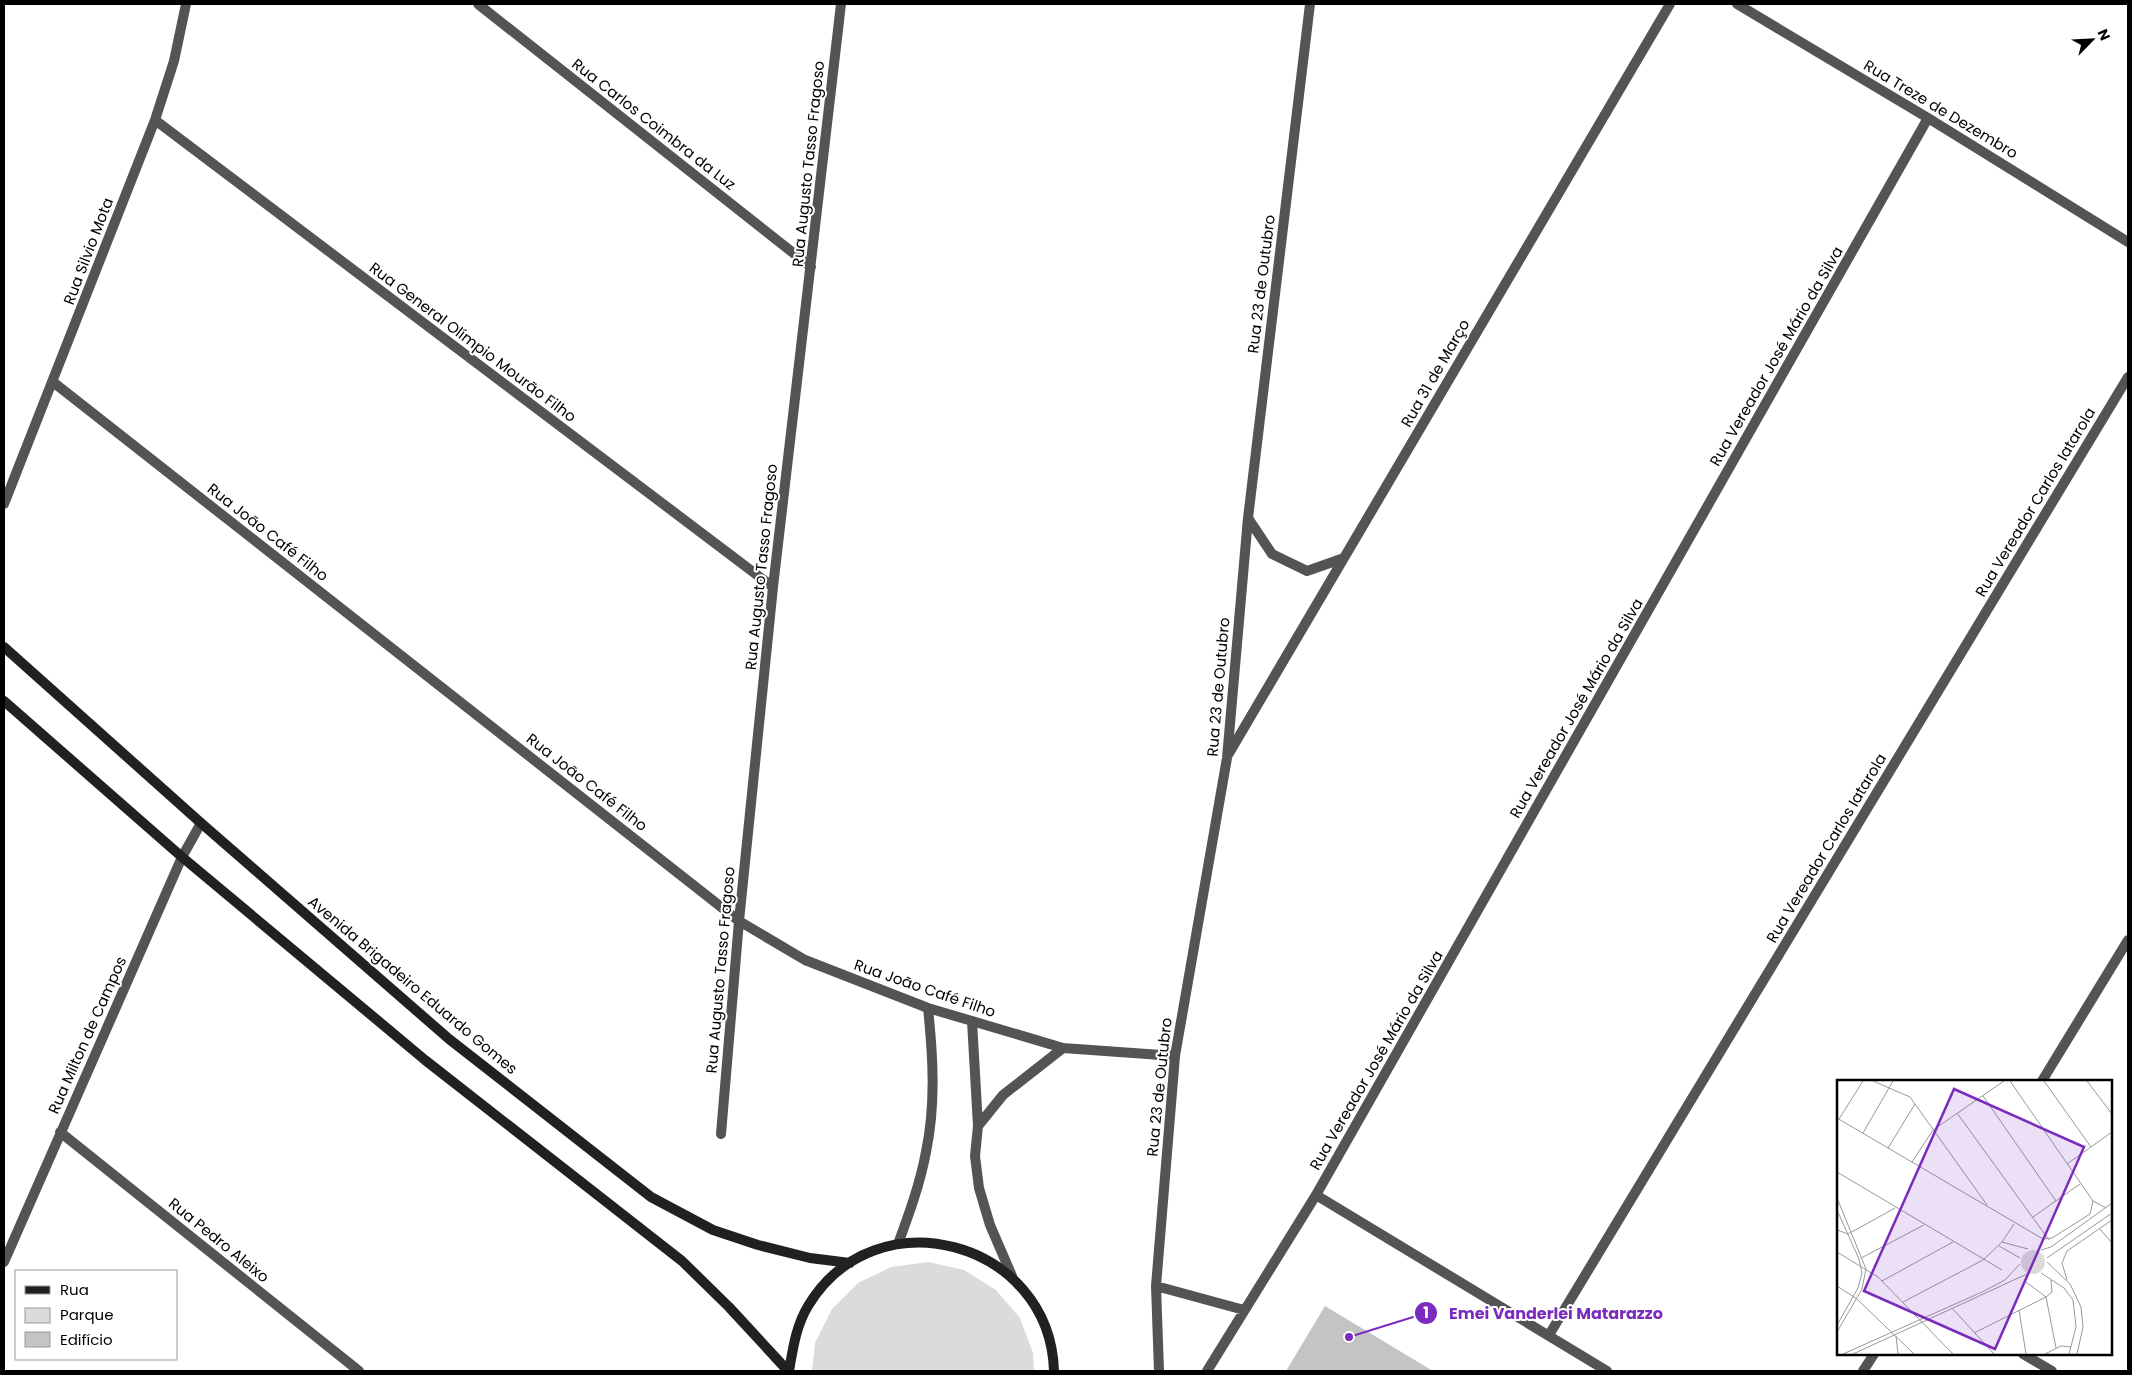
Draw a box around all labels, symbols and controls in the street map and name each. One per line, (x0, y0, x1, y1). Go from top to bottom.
north arrow (2067, 15, 2117, 65)
text: N (2093, 26, 2115, 44)
street label: Rua Carlos Coimbra da Luz (568, 53, 740, 195)
street label: Rua Treze de Dezembro (1860, 55, 2022, 163)
street label: Rua Augusto Tasso Fragoso (787, 60, 829, 268)
street label: Rua Silvio Mota (58, 195, 118, 307)
street label: Rua 23 de Outubro (1242, 213, 1280, 355)
street label: Rua Vereador José Mário da Silva (1704, 242, 1848, 470)
street label: Rua General Olímpio Mourão Filho (365, 257, 581, 427)
street label: Rua 31 de Março (1396, 315, 1474, 431)
street label: Rua Vereador Carlos Iatarola (1970, 403, 2100, 601)
street label: Rua Augusto Tasso Fragoso (740, 463, 782, 671)
street label: Rua João Café Filho (203, 478, 333, 586)
street label: Rua Vereador José Mário da Silva (1504, 594, 1648, 822)
street label: Rua 23 de Outubro (1201, 617, 1235, 757)
street label: Rua João Café Filho (522, 728, 652, 836)
street label: Rua Vereador Carlos Iatarola (1761, 749, 1891, 947)
street label: Rua Augusto Tasso Fragoso (701, 866, 739, 1074)
street label: Avenida Brigadeiro Eduardo Gomes (304, 891, 522, 1079)
street label: Rua Vereador José Mário da Silva (1304, 946, 1448, 1174)
street label: Rua Milton de Campos (43, 953, 131, 1117)
street label: Rua João Café Filho (851, 954, 999, 1022)
street label: Rua 23 de Outubro (1141, 1017, 1177, 1157)
inset map (1837, 1080, 2112, 1355)
street label: Rua Pedro Aleixo (164, 1193, 274, 1287)
legend (15, 1270, 178, 1360)
text: Rua (60, 1279, 89, 1300)
callout: Emei Vanderlei Matarazzo (1414, 1298, 1673, 1329)
text: 1 (1423, 1302, 1429, 1323)
text: Emei Vanderlei Matarazzo (1449, 1302, 1663, 1325)
text: Parque (60, 1304, 113, 1325)
text: Edifício (60, 1329, 113, 1350)

